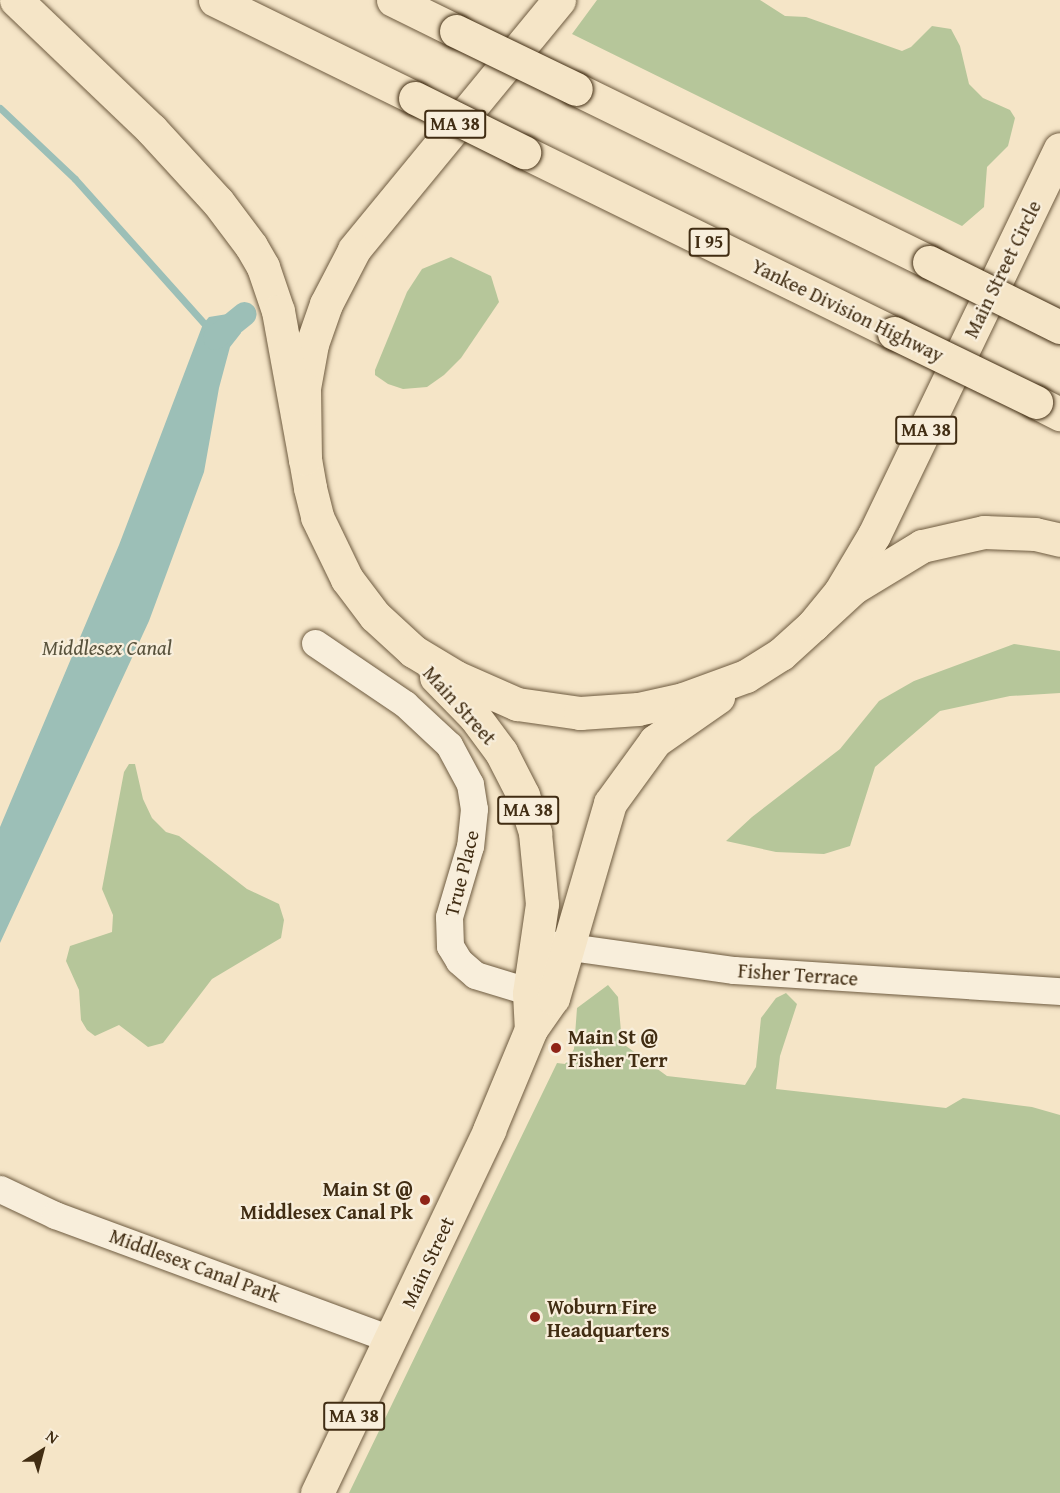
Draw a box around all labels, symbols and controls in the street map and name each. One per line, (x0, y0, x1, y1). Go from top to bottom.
road number: MA 38 (424, 109, 486, 139)
street label: Main Street Circle (958, 196, 1046, 342)
road number: I 95 (688, 227, 730, 257)
street label: Yankee Division Highway (748, 253, 948, 367)
road number: MA 38 (894, 415, 958, 445)
water label: Middlesex Canal (42, 635, 172, 661)
street label: Main Street (418, 661, 502, 749)
road number: MA 38 (496, 795, 560, 825)
street label: True Place (439, 827, 483, 919)
street label: Fisher Terrace (737, 958, 859, 990)
place label: Main St @ Fisher Terr (568, 1024, 668, 1071)
marker: Main St @ Fisher Terr (549, 1041, 563, 1055)
place label: Main St @ Middlesex Canal Pk (240, 1176, 413, 1223)
marker: Main St @ Middlesex Canal Pk (418, 1193, 432, 1207)
street label: Main Street (395, 1213, 459, 1311)
street label: Middlesex Canal Park (107, 1223, 283, 1307)
place label: Woburn Fire Headquarters (547, 1294, 670, 1341)
marker: Woburn Fire Headquarters (528, 1310, 542, 1324)
road number: MA 38 (322, 1401, 386, 1431)
north arrow (12, 1421, 72, 1481)
text: N (41, 1424, 64, 1449)

